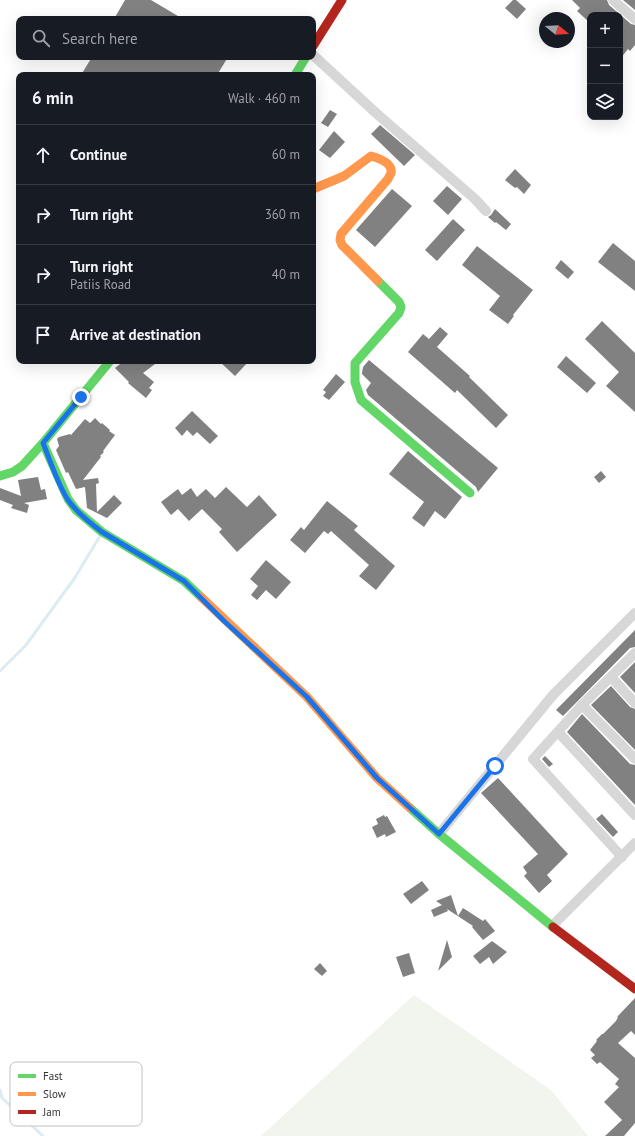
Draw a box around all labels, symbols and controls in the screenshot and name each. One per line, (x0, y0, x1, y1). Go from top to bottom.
north arrow (539, 12, 575, 48)
map controls (587, 12, 623, 120)
button: + (587, 12, 623, 48)
search box (16, 16, 316, 60)
icon: search (30, 27, 52, 49)
text: Search here (62, 29, 138, 48)
button: − (587, 48, 623, 84)
button: layers (587, 84, 623, 120)
text: 6 min (32, 87, 73, 109)
text: Walk · 460 m (228, 90, 300, 107)
icon: ahead (32, 144, 54, 166)
text: Continue (70, 145, 127, 164)
text: 60 m (272, 146, 300, 163)
icon: right (32, 204, 54, 226)
text: Turn right (70, 205, 133, 224)
text: 360 m (265, 206, 300, 223)
text: Turn right (70, 257, 133, 276)
icon: right (32, 264, 54, 286)
text: 40 m (272, 266, 300, 283)
text: Patiis Road (70, 276, 131, 293)
icon: arrive (32, 324, 54, 346)
text: Arrive at destination (70, 325, 201, 344)
route end (72, 388, 90, 406)
route start (486, 757, 504, 775)
legend (10, 1062, 142, 1126)
text: Fast (43, 1069, 63, 1083)
text: Slow (43, 1087, 66, 1101)
text: Jam (42, 1105, 61, 1119)

